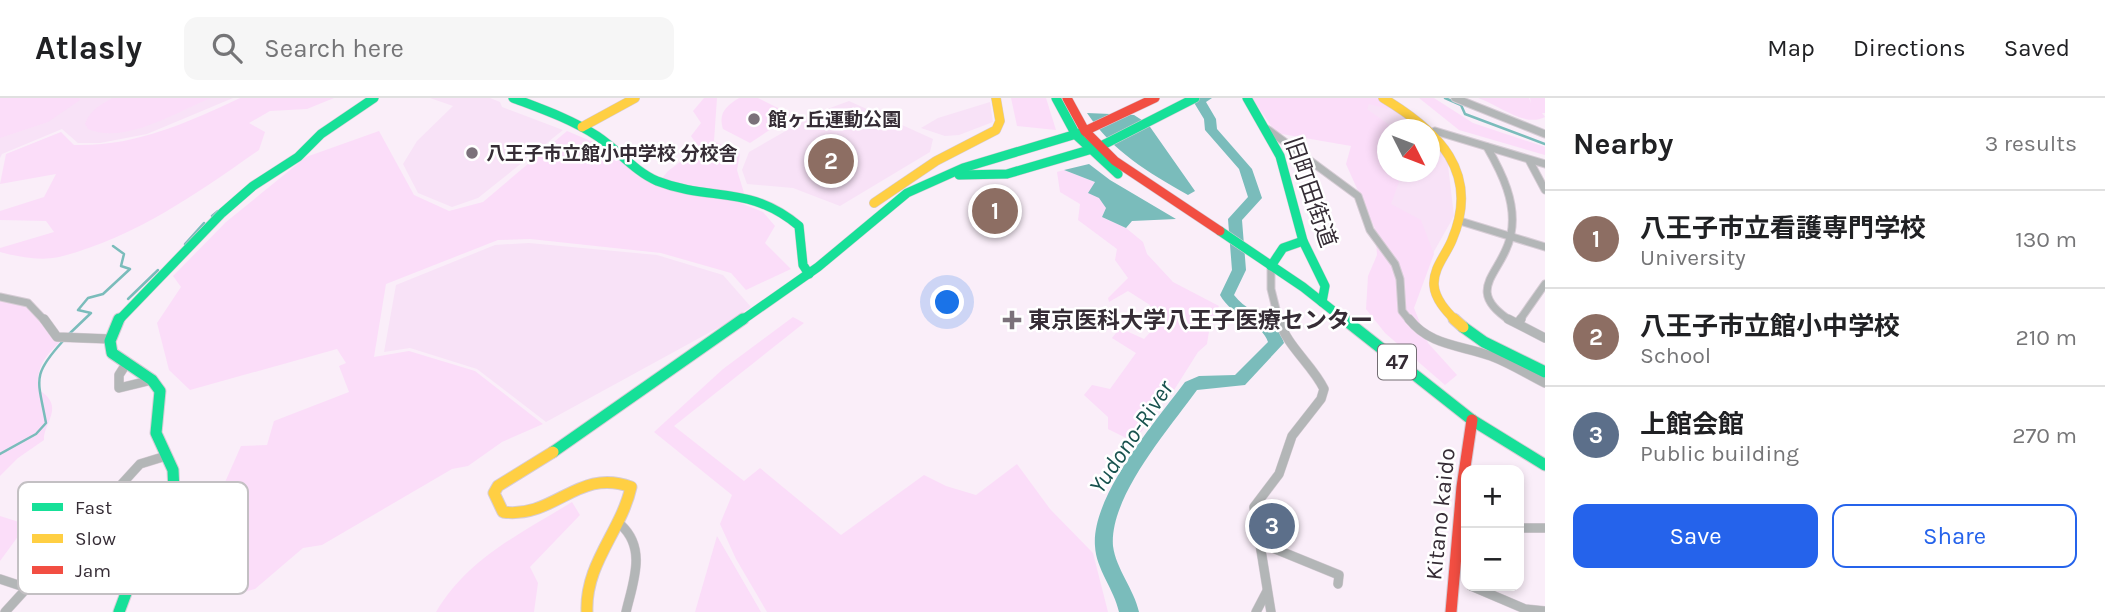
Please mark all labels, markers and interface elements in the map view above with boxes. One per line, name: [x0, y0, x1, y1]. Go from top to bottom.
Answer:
search box: [184, 17, 674, 80]
text: Atlasly: [35, 29, 142, 67]
icon: search: [208, 29, 246, 67]
text: Search here: [264, 33, 404, 64]
text: Map: [1767, 34, 1815, 62]
text: Directions: [1853, 34, 1966, 62]
text: Saved: [2004, 34, 2070, 62]
place label: 館ヶ丘運動公園: [768, 109, 901, 131]
marker: 館ヶ丘運動公園: [746, 111, 762, 127]
north arrow: [1377, 119, 1440, 182]
text: Nearby: [1573, 126, 1673, 162]
text: 3 results: [1985, 130, 2077, 157]
street label: 旧町田街道: [1279, 133, 1342, 251]
pin: 2: [808, 135, 854, 187]
place label: 八王子市立館小中学校 分校舎: [486, 143, 738, 165]
marker: 八王子市立館小中学校 分校舎: [464, 145, 480, 161]
pin: 1: [972, 185, 1018, 237]
text: 八王子市立看護専門学校: [1640, 213, 1926, 244]
text: 1: [1592, 226, 1600, 253]
text: 130 m: [2015, 226, 2077, 253]
text: University: [1640, 244, 1746, 271]
your location: [930, 285, 964, 319]
place label: 東京医科大学八王子医療センター: [1028, 307, 1373, 334]
marker: 東京医科大学八王子医療センター: [1002, 310, 1022, 330]
text: 八王子市立館小中学校: [1640, 311, 1900, 342]
text: 2: [1589, 324, 1603, 351]
text: 210 m: [2015, 324, 2077, 351]
text: School: [1640, 342, 1711, 369]
road number: 47: [1378, 344, 1416, 380]
water label: Yudono-River: [1083, 374, 1179, 499]
text: 上館会館: [1640, 409, 1744, 440]
text: 3: [1589, 422, 1603, 449]
text: 270 m: [2012, 422, 2077, 449]
text: Public building: [1640, 440, 1799, 467]
street label: Kitano kaido: [1420, 447, 1461, 581]
map controls: [1461, 465, 1524, 591]
button: +: [1461, 465, 1524, 528]
legend: [18, 482, 248, 594]
text: Fast: [75, 497, 112, 519]
pin: 3: [1249, 500, 1295, 552]
button: Save: [1573, 504, 1818, 568]
button: Share: [1832, 504, 2077, 568]
text: Slow: [75, 528, 116, 550]
button: −: [1461, 528, 1524, 591]
text: Jam: [75, 560, 111, 582]

